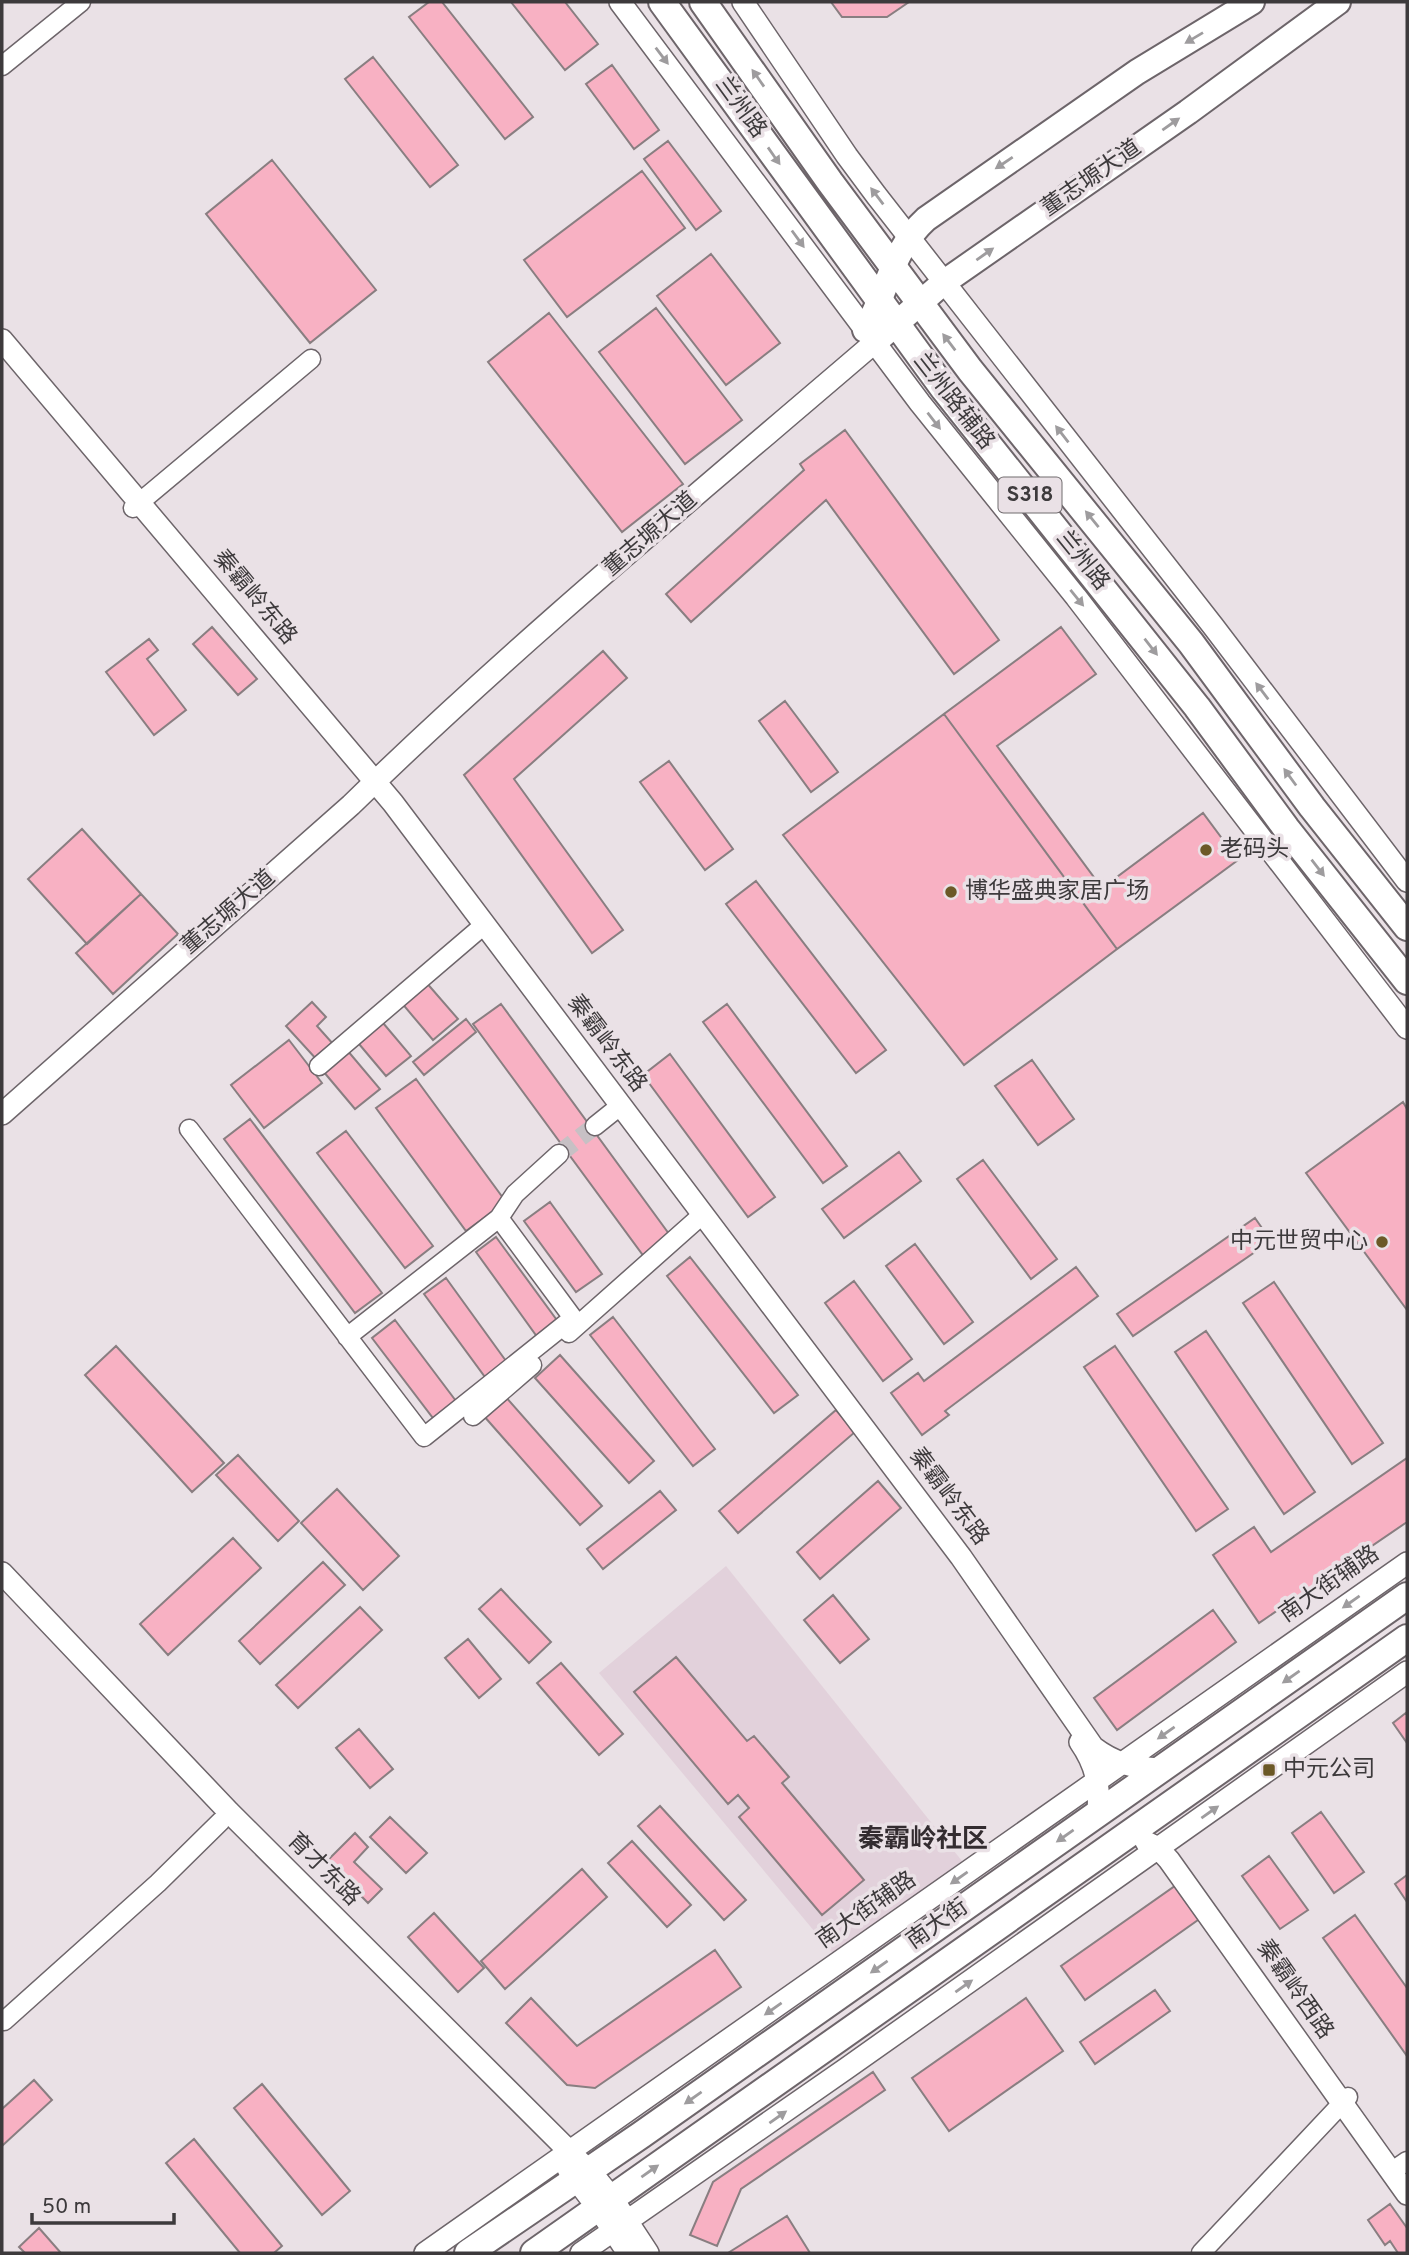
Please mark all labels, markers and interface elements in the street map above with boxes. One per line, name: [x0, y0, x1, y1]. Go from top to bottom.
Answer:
one-way arrow: [1184, 31, 1203, 44]
one-way arrow: [654, 47, 668, 65]
one-way arrow: [751, 69, 765, 87]
street label: 兰州路: [708, 72, 772, 144]
one-way arrow: [1162, 117, 1180, 131]
street label: 董志塬大道: [1037, 134, 1147, 224]
one-way arrow: [767, 147, 781, 165]
one-way arrow: [995, 156, 1013, 170]
one-way arrow: [870, 187, 884, 206]
one-way arrow: [790, 229, 805, 247]
one-way arrow: [976, 247, 994, 261]
one-way arrow: [942, 333, 956, 351]
street label: 兰州路辅路: [906, 348, 1000, 456]
one-way arrow: [926, 411, 941, 429]
one-way arrow: [1055, 425, 1070, 442]
road number: S318: [998, 477, 1062, 512]
street label: 董志塬大道: [598, 486, 704, 584]
one-way arrow: [1085, 510, 1100, 527]
street label: 兰州路: [1049, 525, 1115, 597]
street label: 秦霸岭东路: [206, 545, 302, 651]
one-way arrow: [1069, 588, 1084, 606]
one-way arrow: [1143, 638, 1158, 656]
one-way arrow: [1255, 682, 1269, 700]
one-way arrow: [1283, 768, 1297, 786]
place label: 老码头: [1220, 836, 1289, 865]
marker: 老码头: [1198, 842, 1214, 858]
one-way arrow: [1310, 859, 1324, 877]
street label: 董志塬大道: [176, 864, 282, 962]
place label: 博华盛典家居广场: [965, 878, 1149, 907]
marker: 博华盛典家居广场: [943, 884, 959, 900]
street label: 秦霸岭东路: [560, 989, 652, 1099]
place label: 中元世贸中心: [1230, 1228, 1368, 1257]
marker: 中元世贸中心: [1374, 1234, 1390, 1250]
street label: 秦霸岭东路: [902, 1442, 994, 1552]
street label: 南大街辅路: [1275, 1540, 1385, 1630]
one-way arrow: [1342, 1595, 1361, 1608]
one-way arrow: [1282, 1670, 1300, 1684]
one-way arrow: [1157, 1726, 1175, 1740]
place label: 中元公司: [1283, 1756, 1375, 1785]
marker: 中元公司: [1261, 1762, 1277, 1778]
one-way arrow: [1201, 1805, 1219, 1819]
district label: 秦霸岭社区: [858, 1824, 988, 1857]
street label: 育才东路: [280, 1827, 366, 1913]
one-way arrow: [1056, 1829, 1074, 1843]
street label: 南大街辅路: [812, 1866, 922, 1956]
one-way arrow: [950, 1871, 968, 1885]
street label: 南大街: [901, 1893, 975, 1957]
street label: 秦霸岭西路: [1249, 1935, 1339, 2045]
one-way arrow: [870, 1960, 888, 1974]
one-way arrow: [955, 1979, 973, 1993]
one-way arrow: [764, 2002, 782, 2016]
one-way arrow: [684, 2091, 702, 2105]
one-way arrow: [769, 2110, 787, 2124]
one-way arrow: [641, 2164, 659, 2178]
scale bar: [32, 2182, 173, 2226]
text: 50 m: [42, 2194, 91, 2221]

